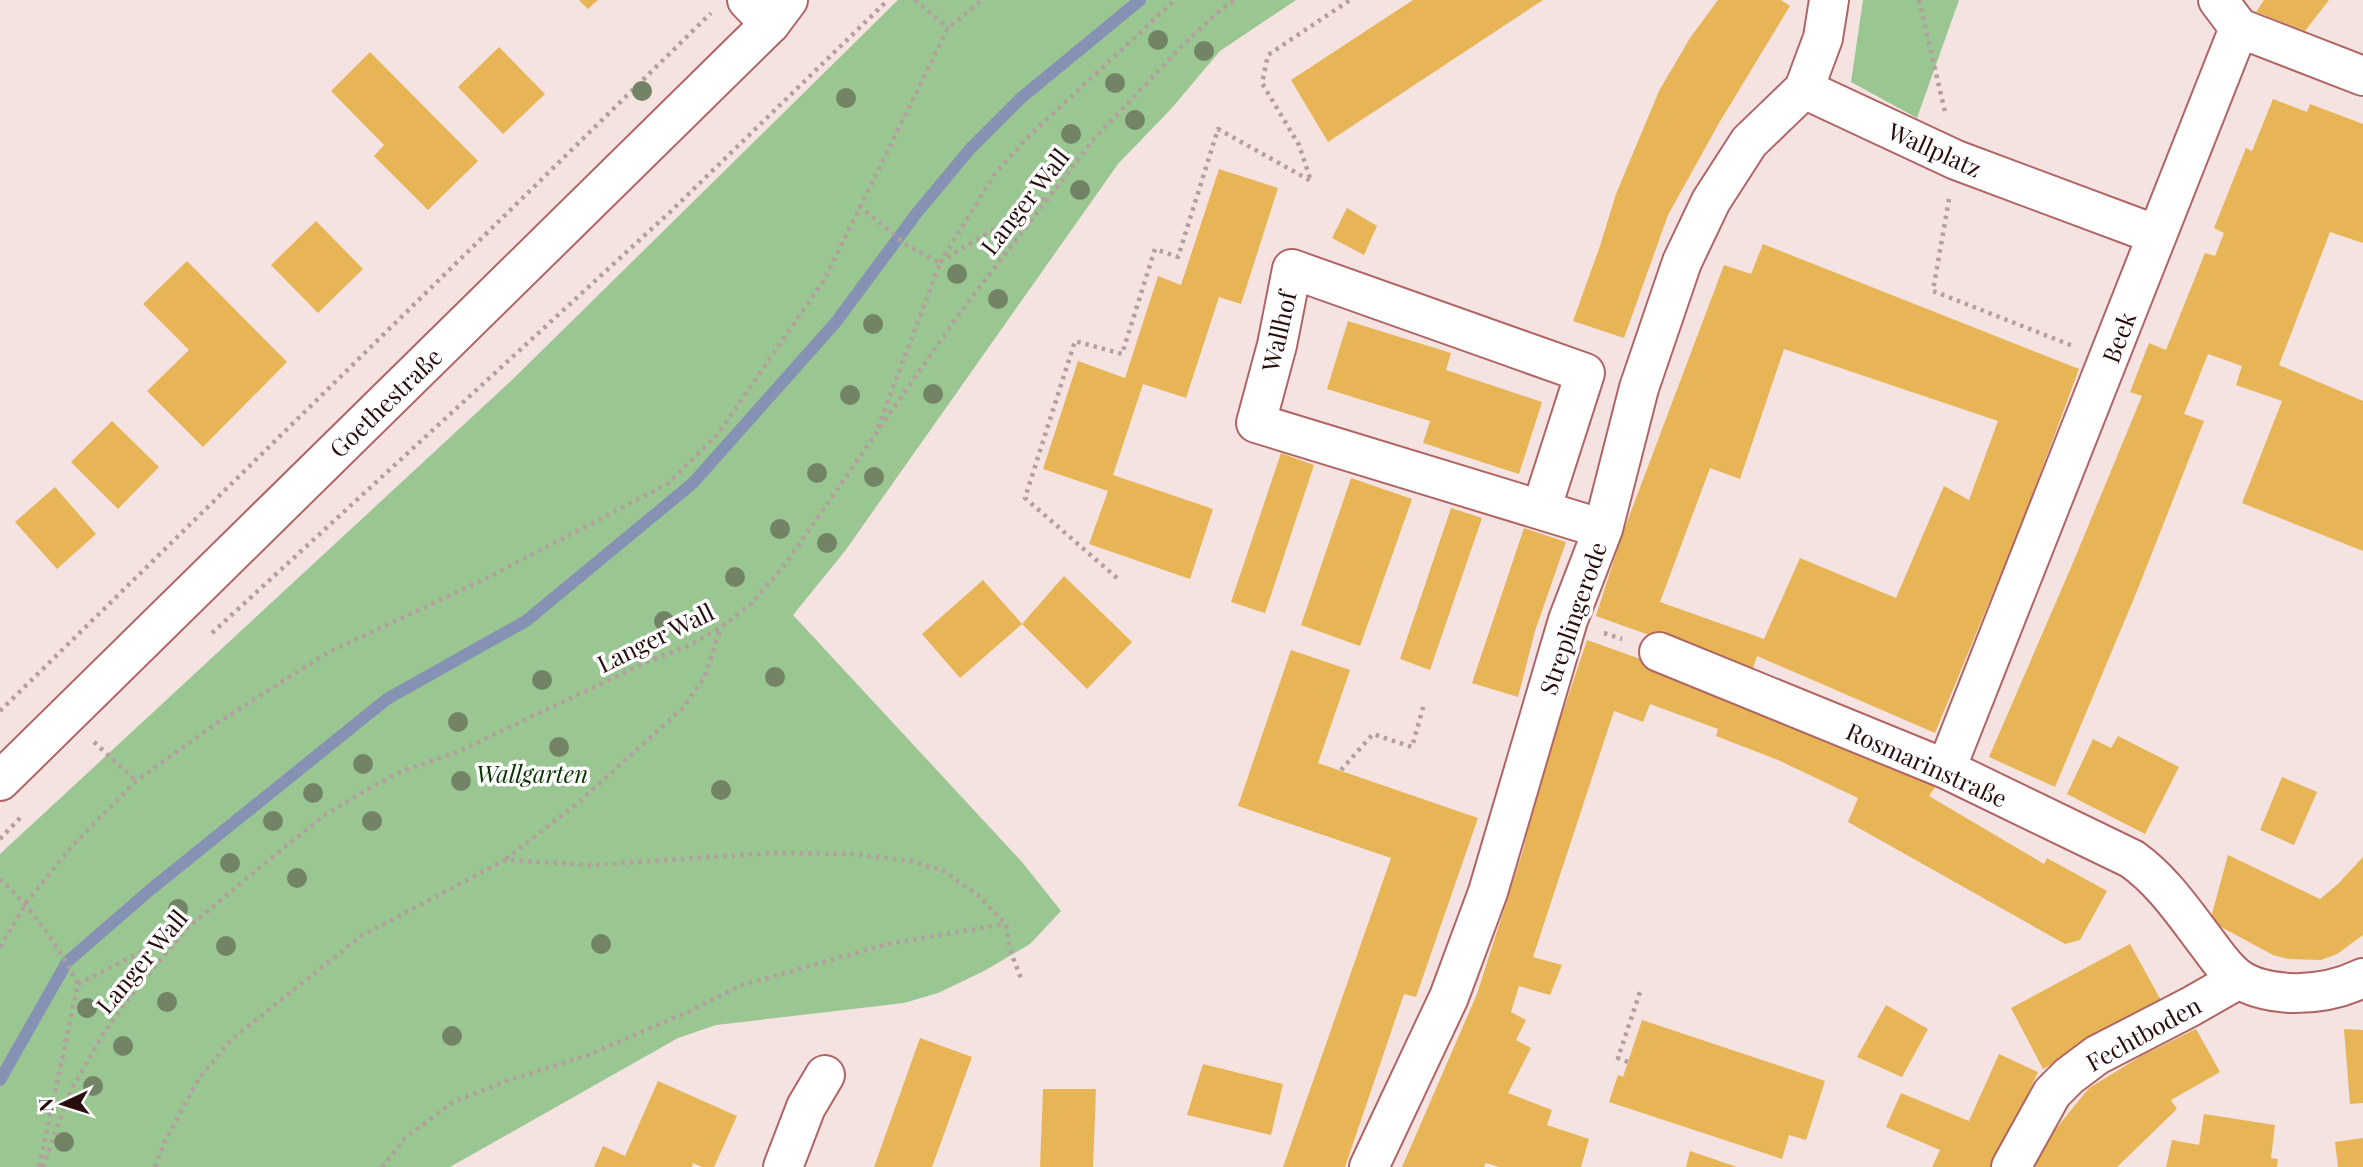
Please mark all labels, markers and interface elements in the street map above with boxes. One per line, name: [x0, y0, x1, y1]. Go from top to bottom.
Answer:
street label: Wallplatz: [1882, 114, 1987, 184]
street label: Langer Wall: [973, 141, 1076, 261]
street label: Wallhof: [1253, 286, 1303, 375]
street label: Beek: [2094, 306, 2143, 367]
street label: Goethestraße: [322, 340, 448, 464]
street label: Streplingerode: [1531, 537, 1613, 699]
street label: Langer Wall: [591, 595, 719, 679]
street label: Rosmarinstraße: [1842, 714, 2012, 814]
park label: Wallgarten: [476, 757, 588, 789]
street label: Langer Wall: [88, 902, 194, 1020]
street label: Fechtboden: [2080, 988, 2206, 1078]
north arrow: [28, 1069, 98, 1139]
text: N: [32, 1097, 58, 1113]

